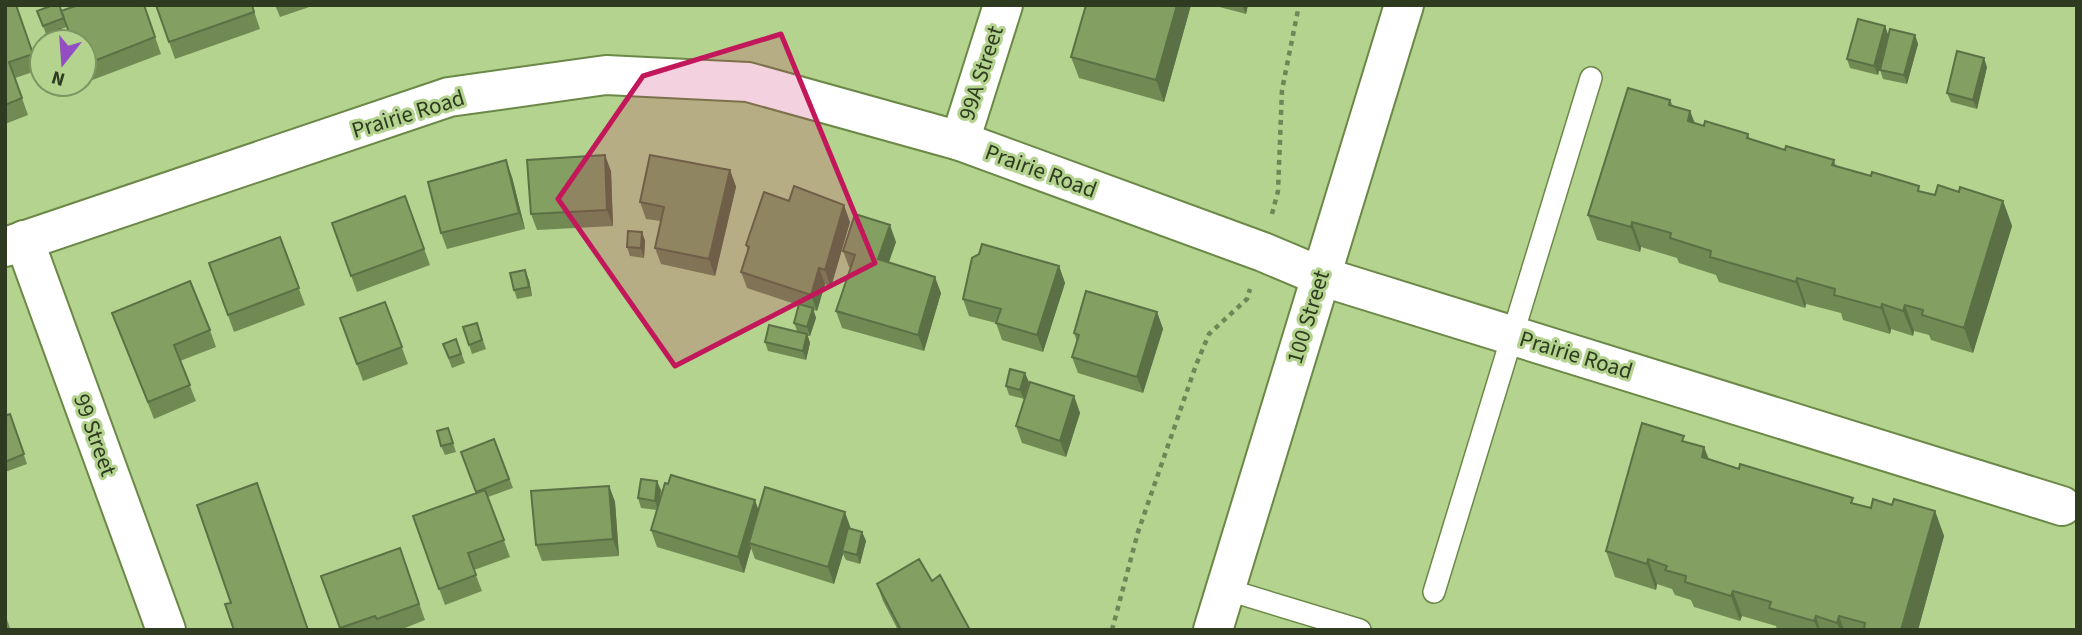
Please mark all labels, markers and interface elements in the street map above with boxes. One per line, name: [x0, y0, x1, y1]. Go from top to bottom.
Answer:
street label: 99A Street: [950, 21, 1012, 124]
north arrow: [28, 28, 98, 98]
text: N: [48, 63, 68, 93]
street label: Prairie Road: [347, 81, 469, 147]
street label: Prairie Road: [981, 136, 1101, 206]
street label: 100 Street: [1278, 266, 1338, 368]
street label: Prairie Road: [1515, 322, 1637, 388]
street label: 99 Street: [65, 389, 125, 481]

